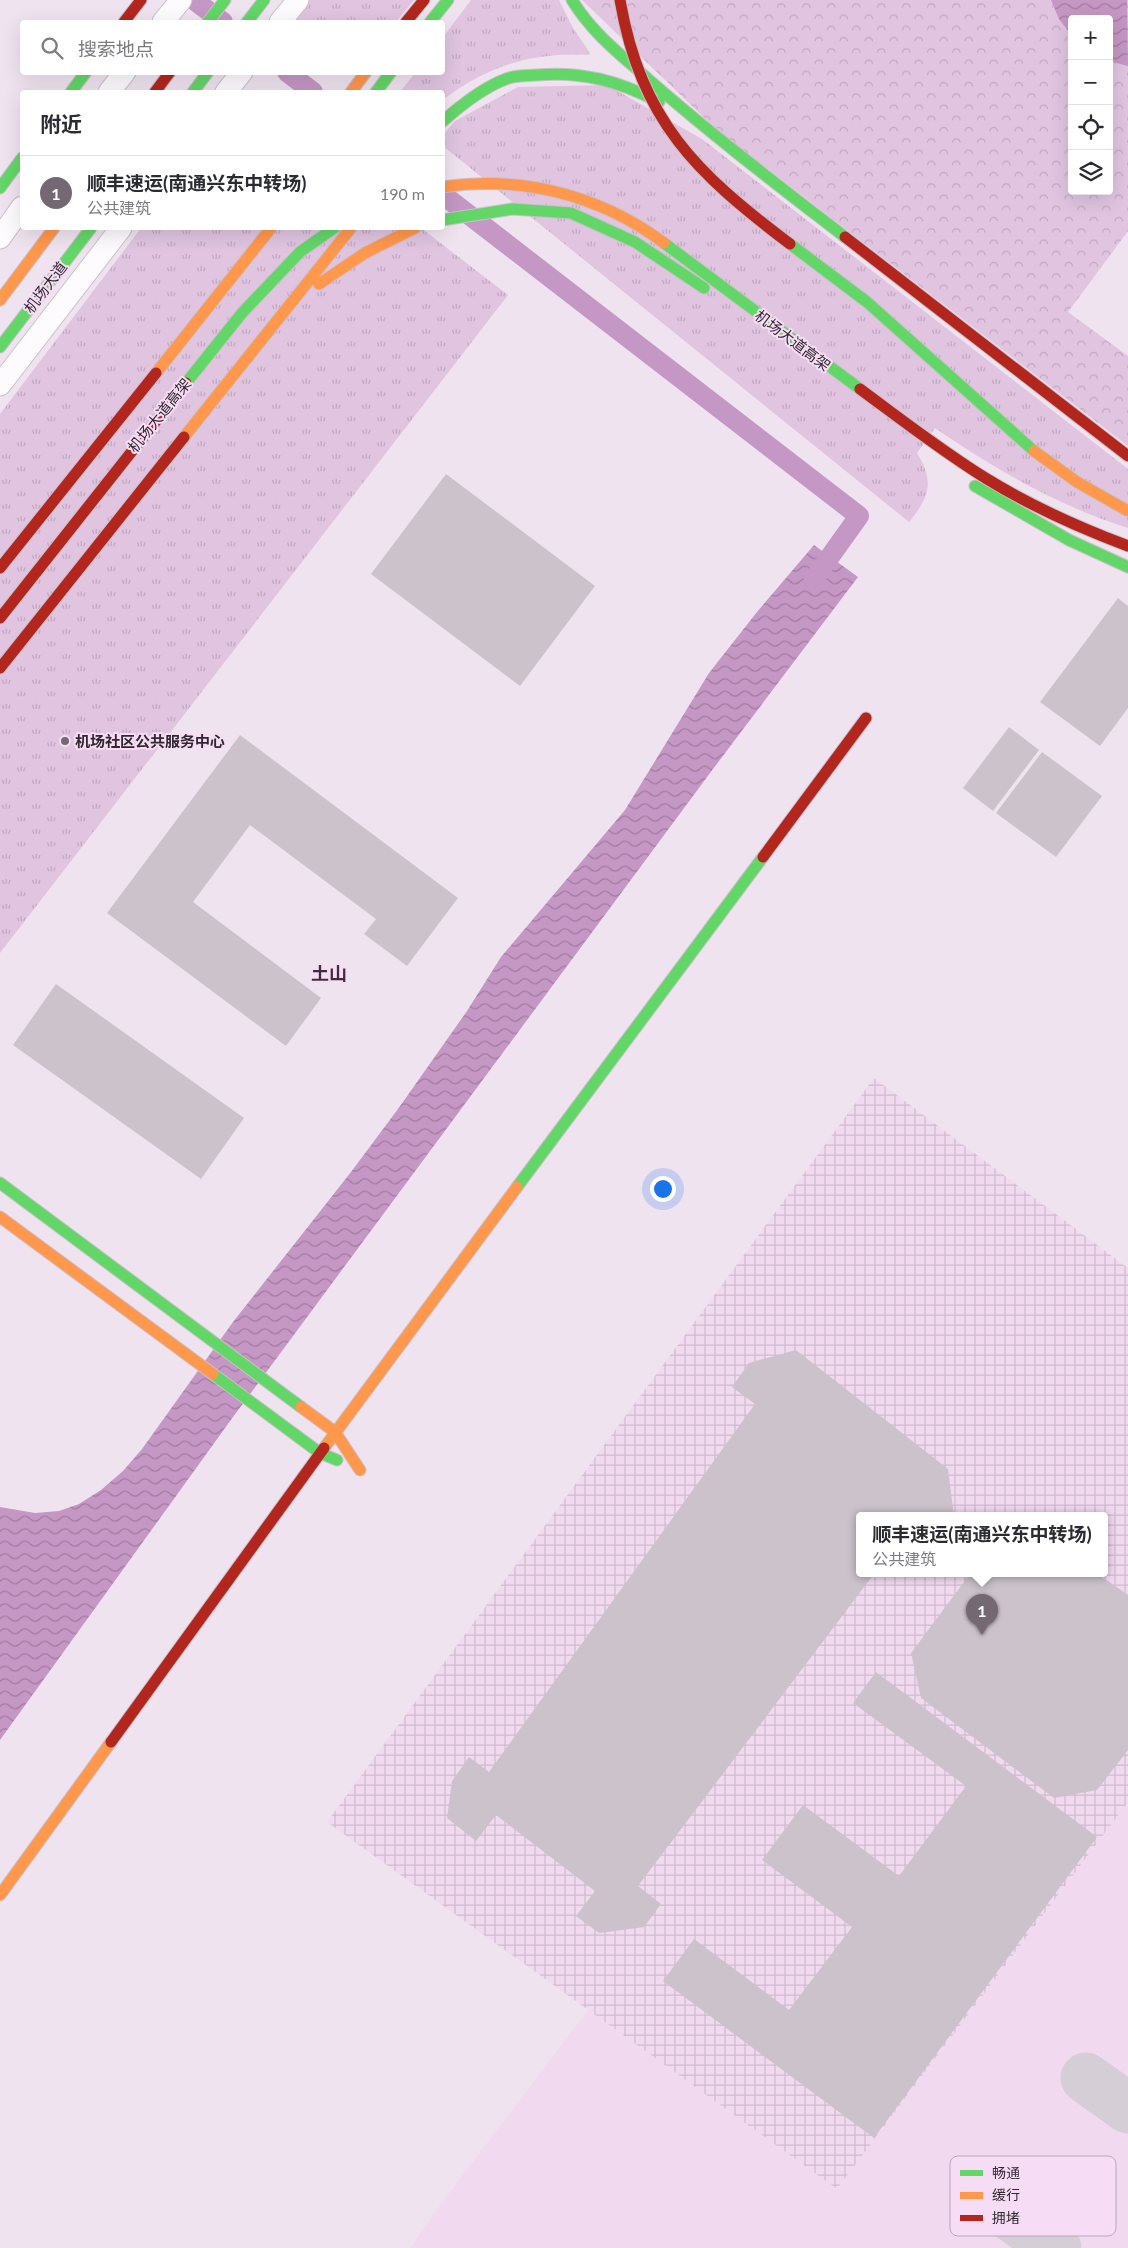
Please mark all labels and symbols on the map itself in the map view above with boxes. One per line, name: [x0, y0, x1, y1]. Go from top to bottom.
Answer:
street label: 机场大道: [20, 258, 70, 316]
street label: 机场大道高架: [752, 306, 834, 374]
street label: 机场大道高架: [124, 374, 194, 456]
place label: 机场社区公共服务中心: [75, 732, 225, 750]
marker: 机场社区公共服务中心: [59, 735, 71, 747]
district label: 土山: [311, 962, 347, 984]
your location: [650, 1176, 676, 1202]
pin: 1: [966, 1594, 998, 1635]
legend: [950, 2156, 1116, 2236]
text: 畅通: [992, 2164, 1020, 2181]
text: 缓行: [992, 2186, 1020, 2203]
text: 拥堵: [992, 2209, 1020, 2226]

